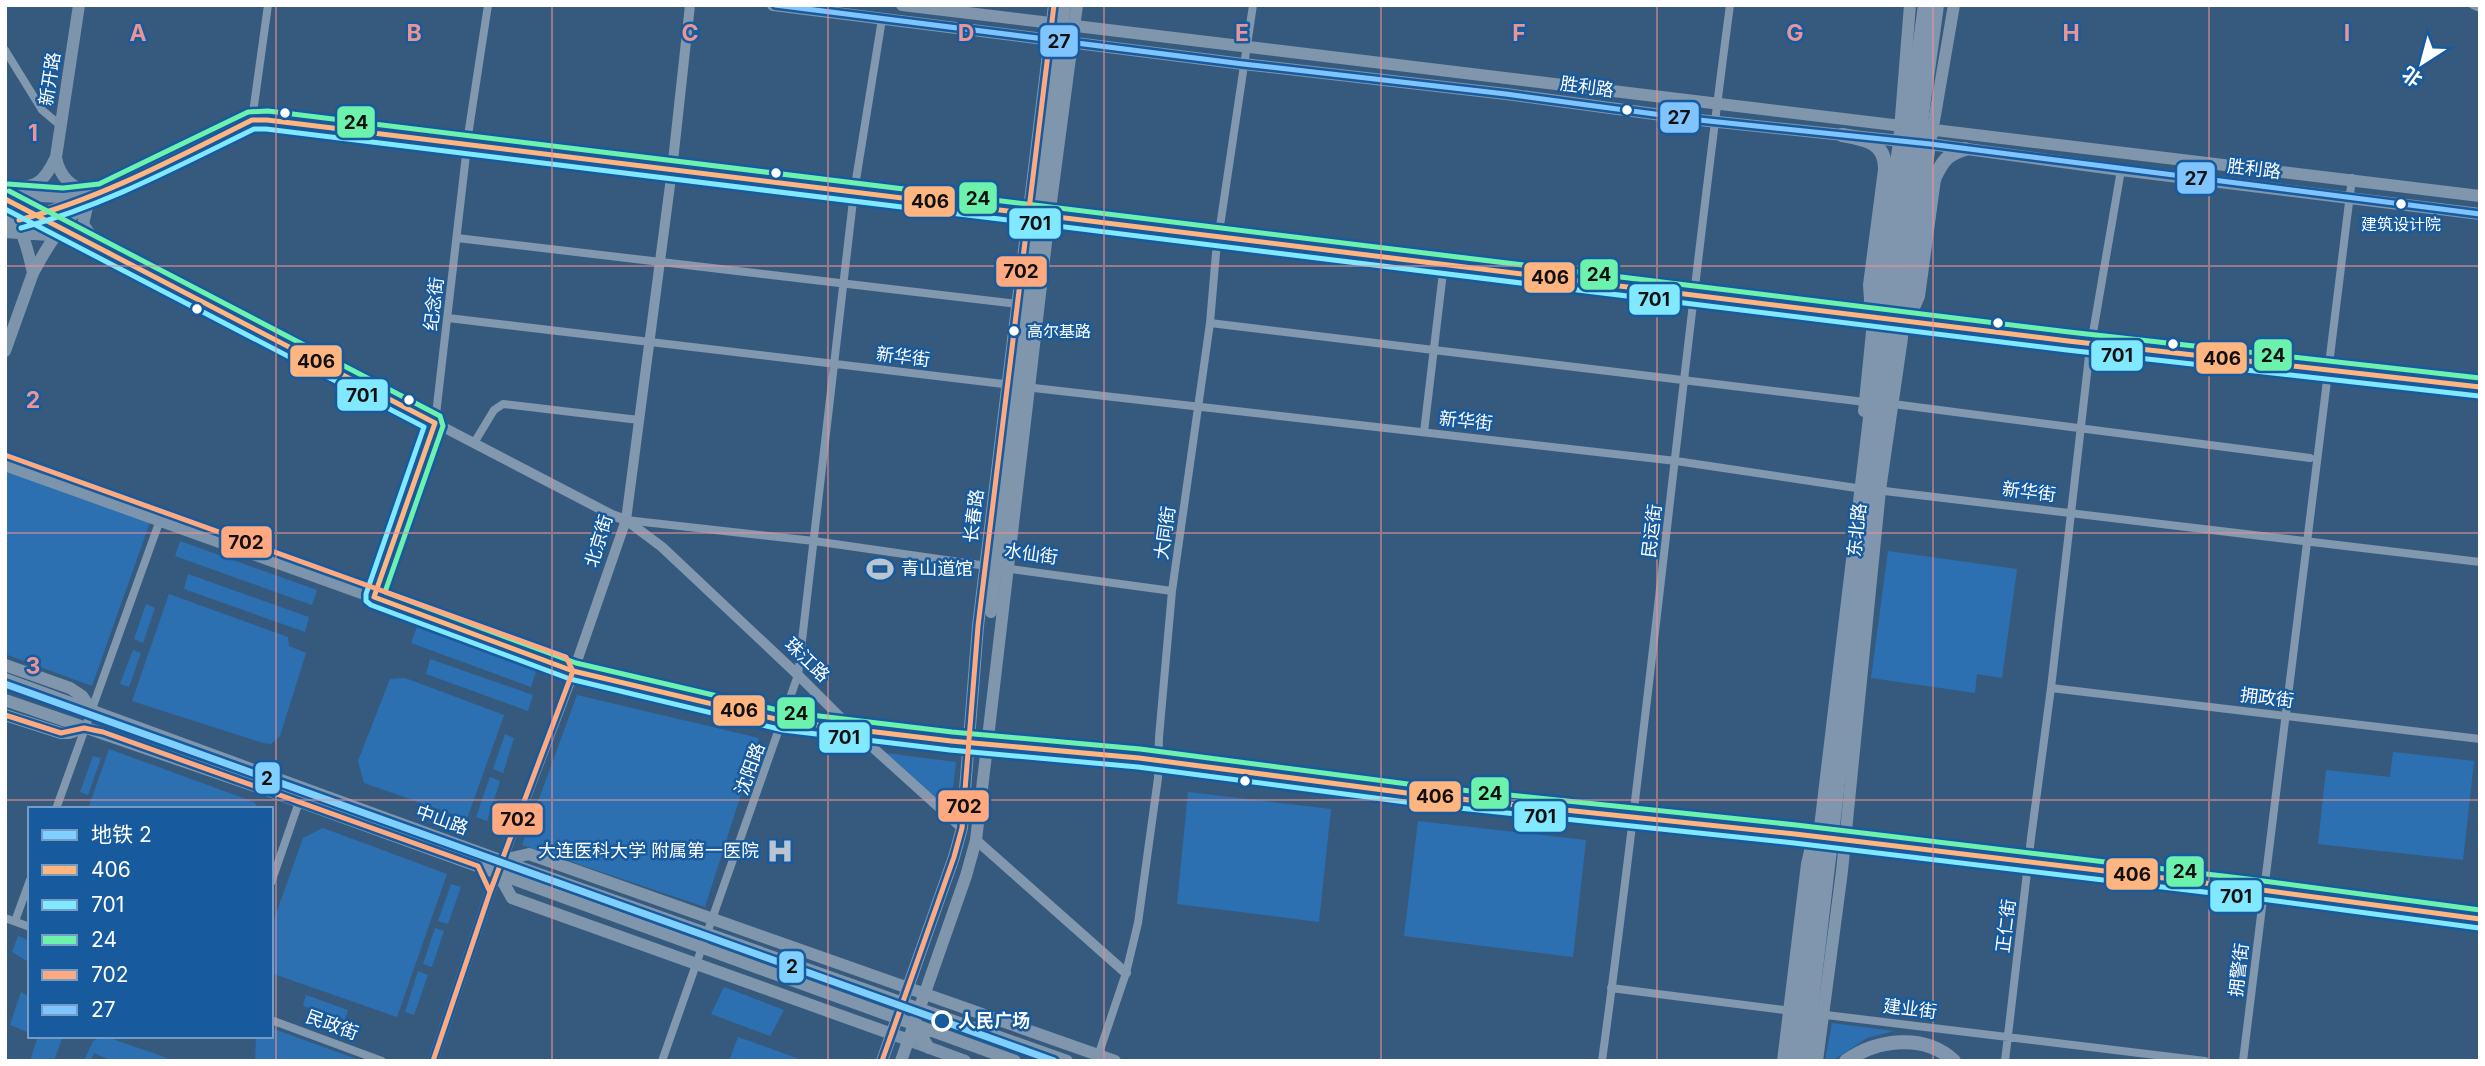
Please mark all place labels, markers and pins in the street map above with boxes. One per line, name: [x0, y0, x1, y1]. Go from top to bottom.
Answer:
unlabelled marker: [1620, 103, 1634, 117]
unlabelled marker: [278, 106, 292, 120]
unlabelled marker: [769, 166, 783, 180]
marker: 建筑设计院: [2394, 197, 2408, 211]
place label: 建筑设计院: [2361, 214, 2441, 234]
unlabelled marker: [190, 302, 204, 316]
unlabelled marker: [1991, 316, 2005, 330]
place label: 高尔基路: [1027, 321, 1091, 341]
marker: 高尔基路: [1007, 324, 1021, 338]
unlabelled marker: [2166, 337, 2180, 351]
unlabelled marker: [402, 393, 416, 407]
sports icon: 青山道馆: [865, 554, 895, 584]
place label: 青山道馆: [901, 558, 973, 579]
unlabelled marker: [1238, 774, 1252, 788]
hospital icon: 大连医科大学 附属第一医院: [765, 836, 795, 866]
place label: 大连医科大学 附属第一医院: [538, 840, 759, 861]
place label: 人民广场: [958, 1010, 1030, 1031]
marker: 人民广场: [932, 1011, 952, 1031]

